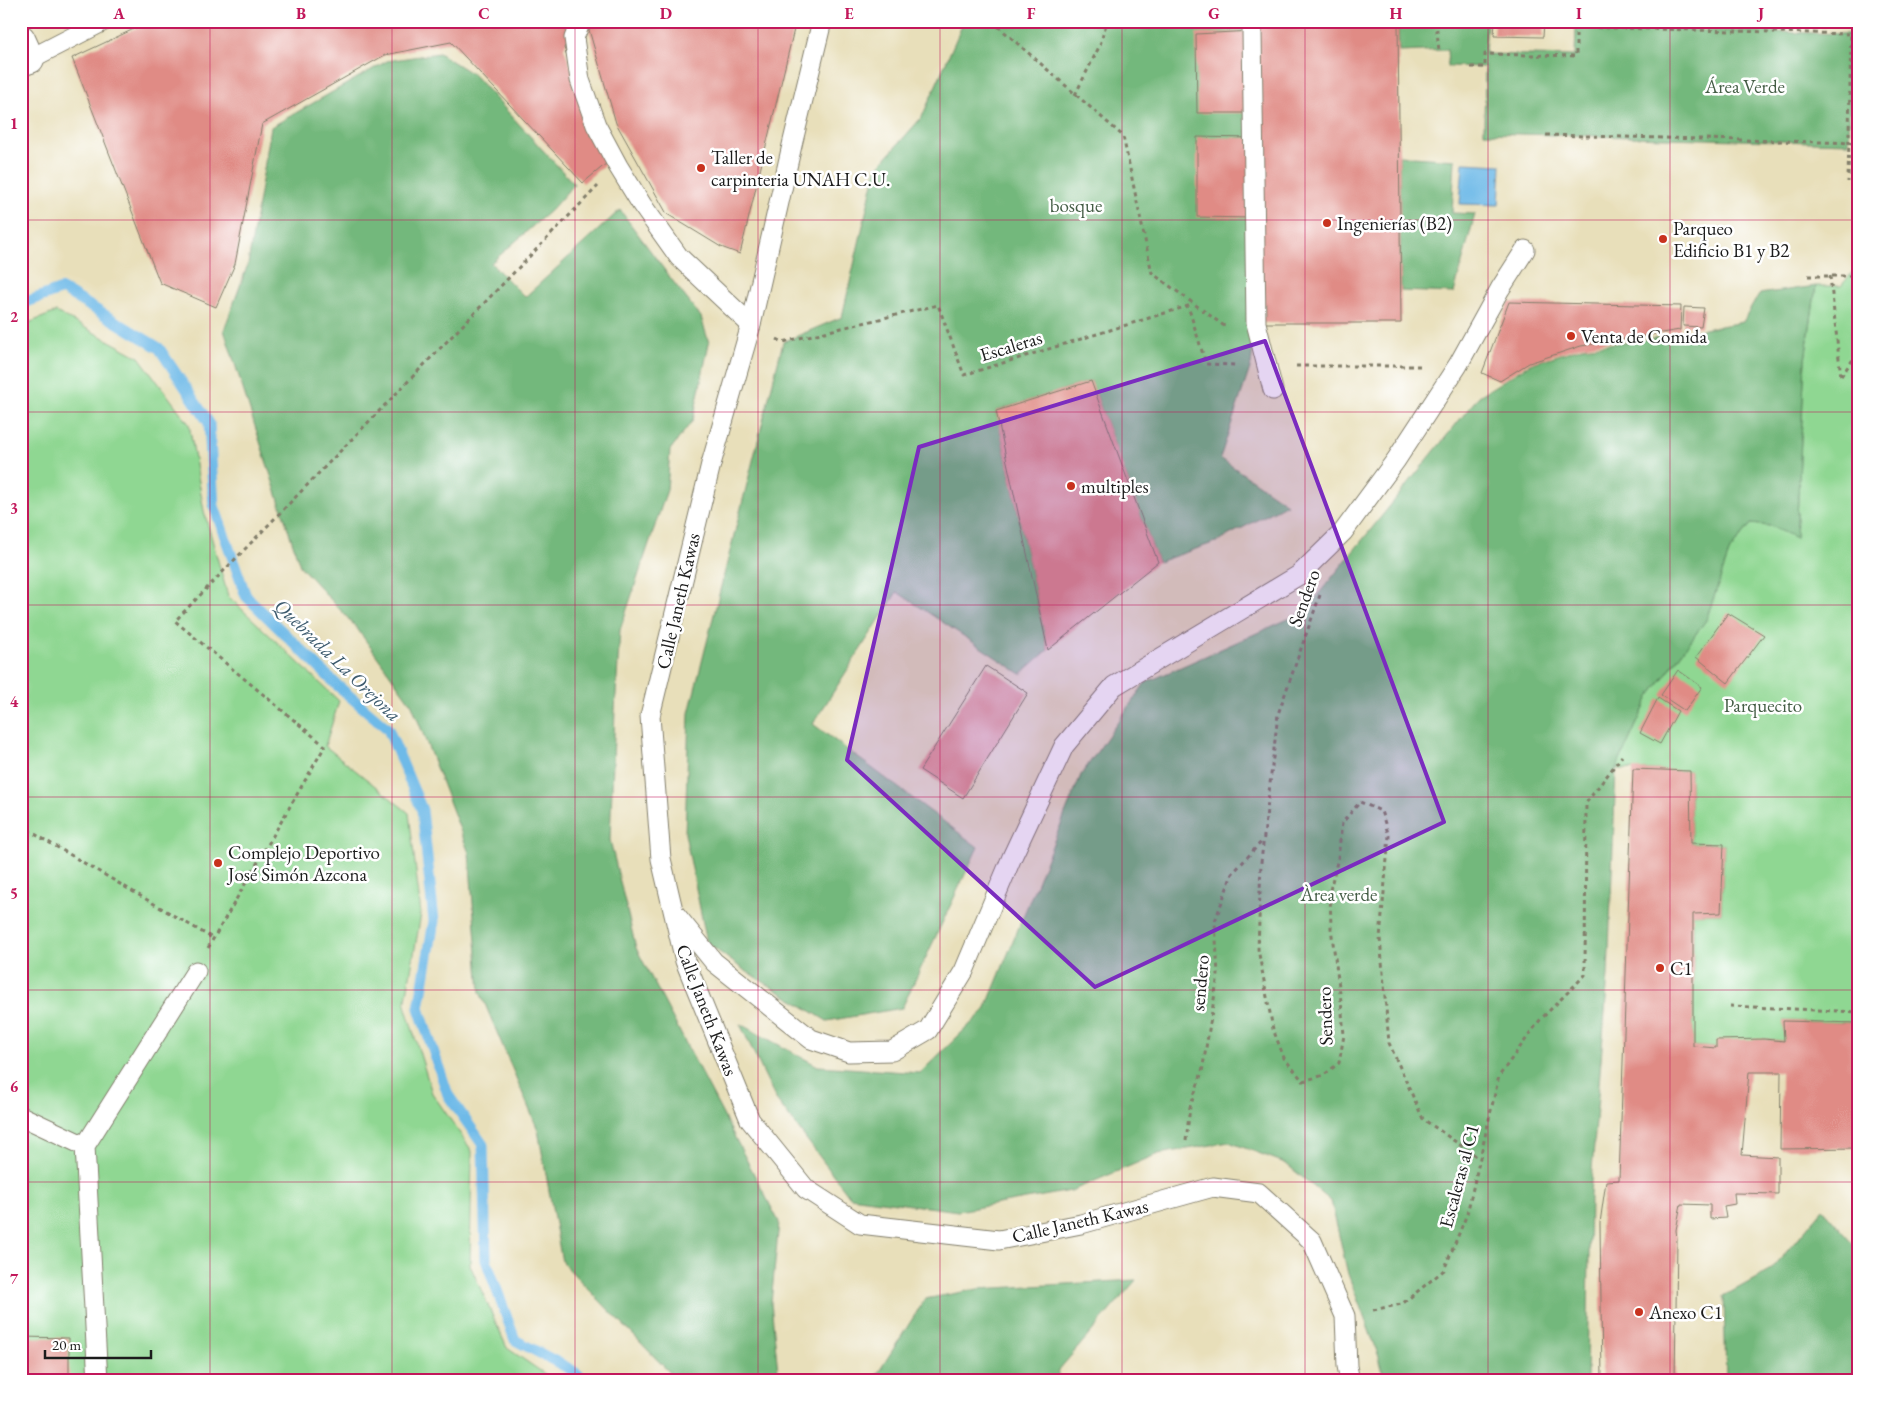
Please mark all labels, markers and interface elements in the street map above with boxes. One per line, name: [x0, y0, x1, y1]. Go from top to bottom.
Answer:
text: A: [112, 3, 125, 24]
text: B: [296, 3, 306, 24]
text: C: [478, 3, 490, 24]
text: D: [660, 3, 672, 24]
text: E: [844, 3, 854, 24]
text: F: [1027, 3, 1036, 24]
text: G: [1208, 3, 1220, 24]
text: H: [1390, 3, 1403, 24]
text: I: [1576, 3, 1582, 24]
text: J: [1756, 3, 1764, 24]
park label: Área Verde: [1704, 74, 1785, 99]
text: 1: [10, 113, 18, 134]
place label: Taller de carpinteria UNAH C.U.: [711, 145, 890, 192]
marker: Taller de carpinteria UNAH C.U.: [695, 162, 707, 174]
park label: bosque: [1050, 193, 1102, 218]
place label: Ingenierías (B2): [1337, 211, 1452, 236]
place label: Parqueo Edificio B1 y B2: [1673, 216, 1789, 263]
marker: Ingenierías (B2): [1321, 217, 1333, 229]
marker: Parqueo Edificio B1 y B2: [1657, 233, 1669, 245]
text: 2: [10, 306, 19, 327]
place label: Venta de Comida: [1581, 324, 1707, 349]
street label: Escaleras: [977, 325, 1045, 367]
marker: Venta de Comida: [1565, 330, 1577, 342]
place label: multiples: [1081, 474, 1149, 499]
marker: multiples: [1065, 480, 1077, 492]
text: 3: [10, 498, 18, 519]
street label: Calle Janeth Kawas: [650, 530, 706, 672]
street label: Sendero: [1282, 566, 1326, 630]
water label: Quebrada La Orejona: [269, 593, 407, 727]
text: 4: [10, 691, 19, 712]
park label: Parquecito: [1724, 693, 1802, 718]
place label: Complejo Deportivo José Simón Azcona: [226, 840, 380, 887]
marker: Complejo Deportivo José Simón Azcona: [212, 857, 224, 869]
park label: Àrea verde: [1300, 882, 1377, 907]
text: 5: [10, 883, 18, 904]
street label: Calle Janeth Kawas: [670, 941, 744, 1079]
street label: sendero: [1185, 954, 1215, 1012]
place label: C1: [1670, 956, 1693, 981]
marker: C1: [1654, 962, 1666, 974]
street label: Sendero: [1311, 986, 1339, 1046]
text: 6: [10, 1076, 19, 1097]
street label: Escaleras al C1: [1433, 1121, 1485, 1231]
street label: Calle Janeth Kawas: [1009, 1193, 1151, 1249]
text: 7: [10, 1268, 19, 1289]
place label: Anexo C1: [1648, 1300, 1723, 1325]
marker: Anexo C1: [1633, 1306, 1645, 1318]
scale bar: [45, 1327, 151, 1359]
text: 20 m: [52, 1335, 81, 1354]

